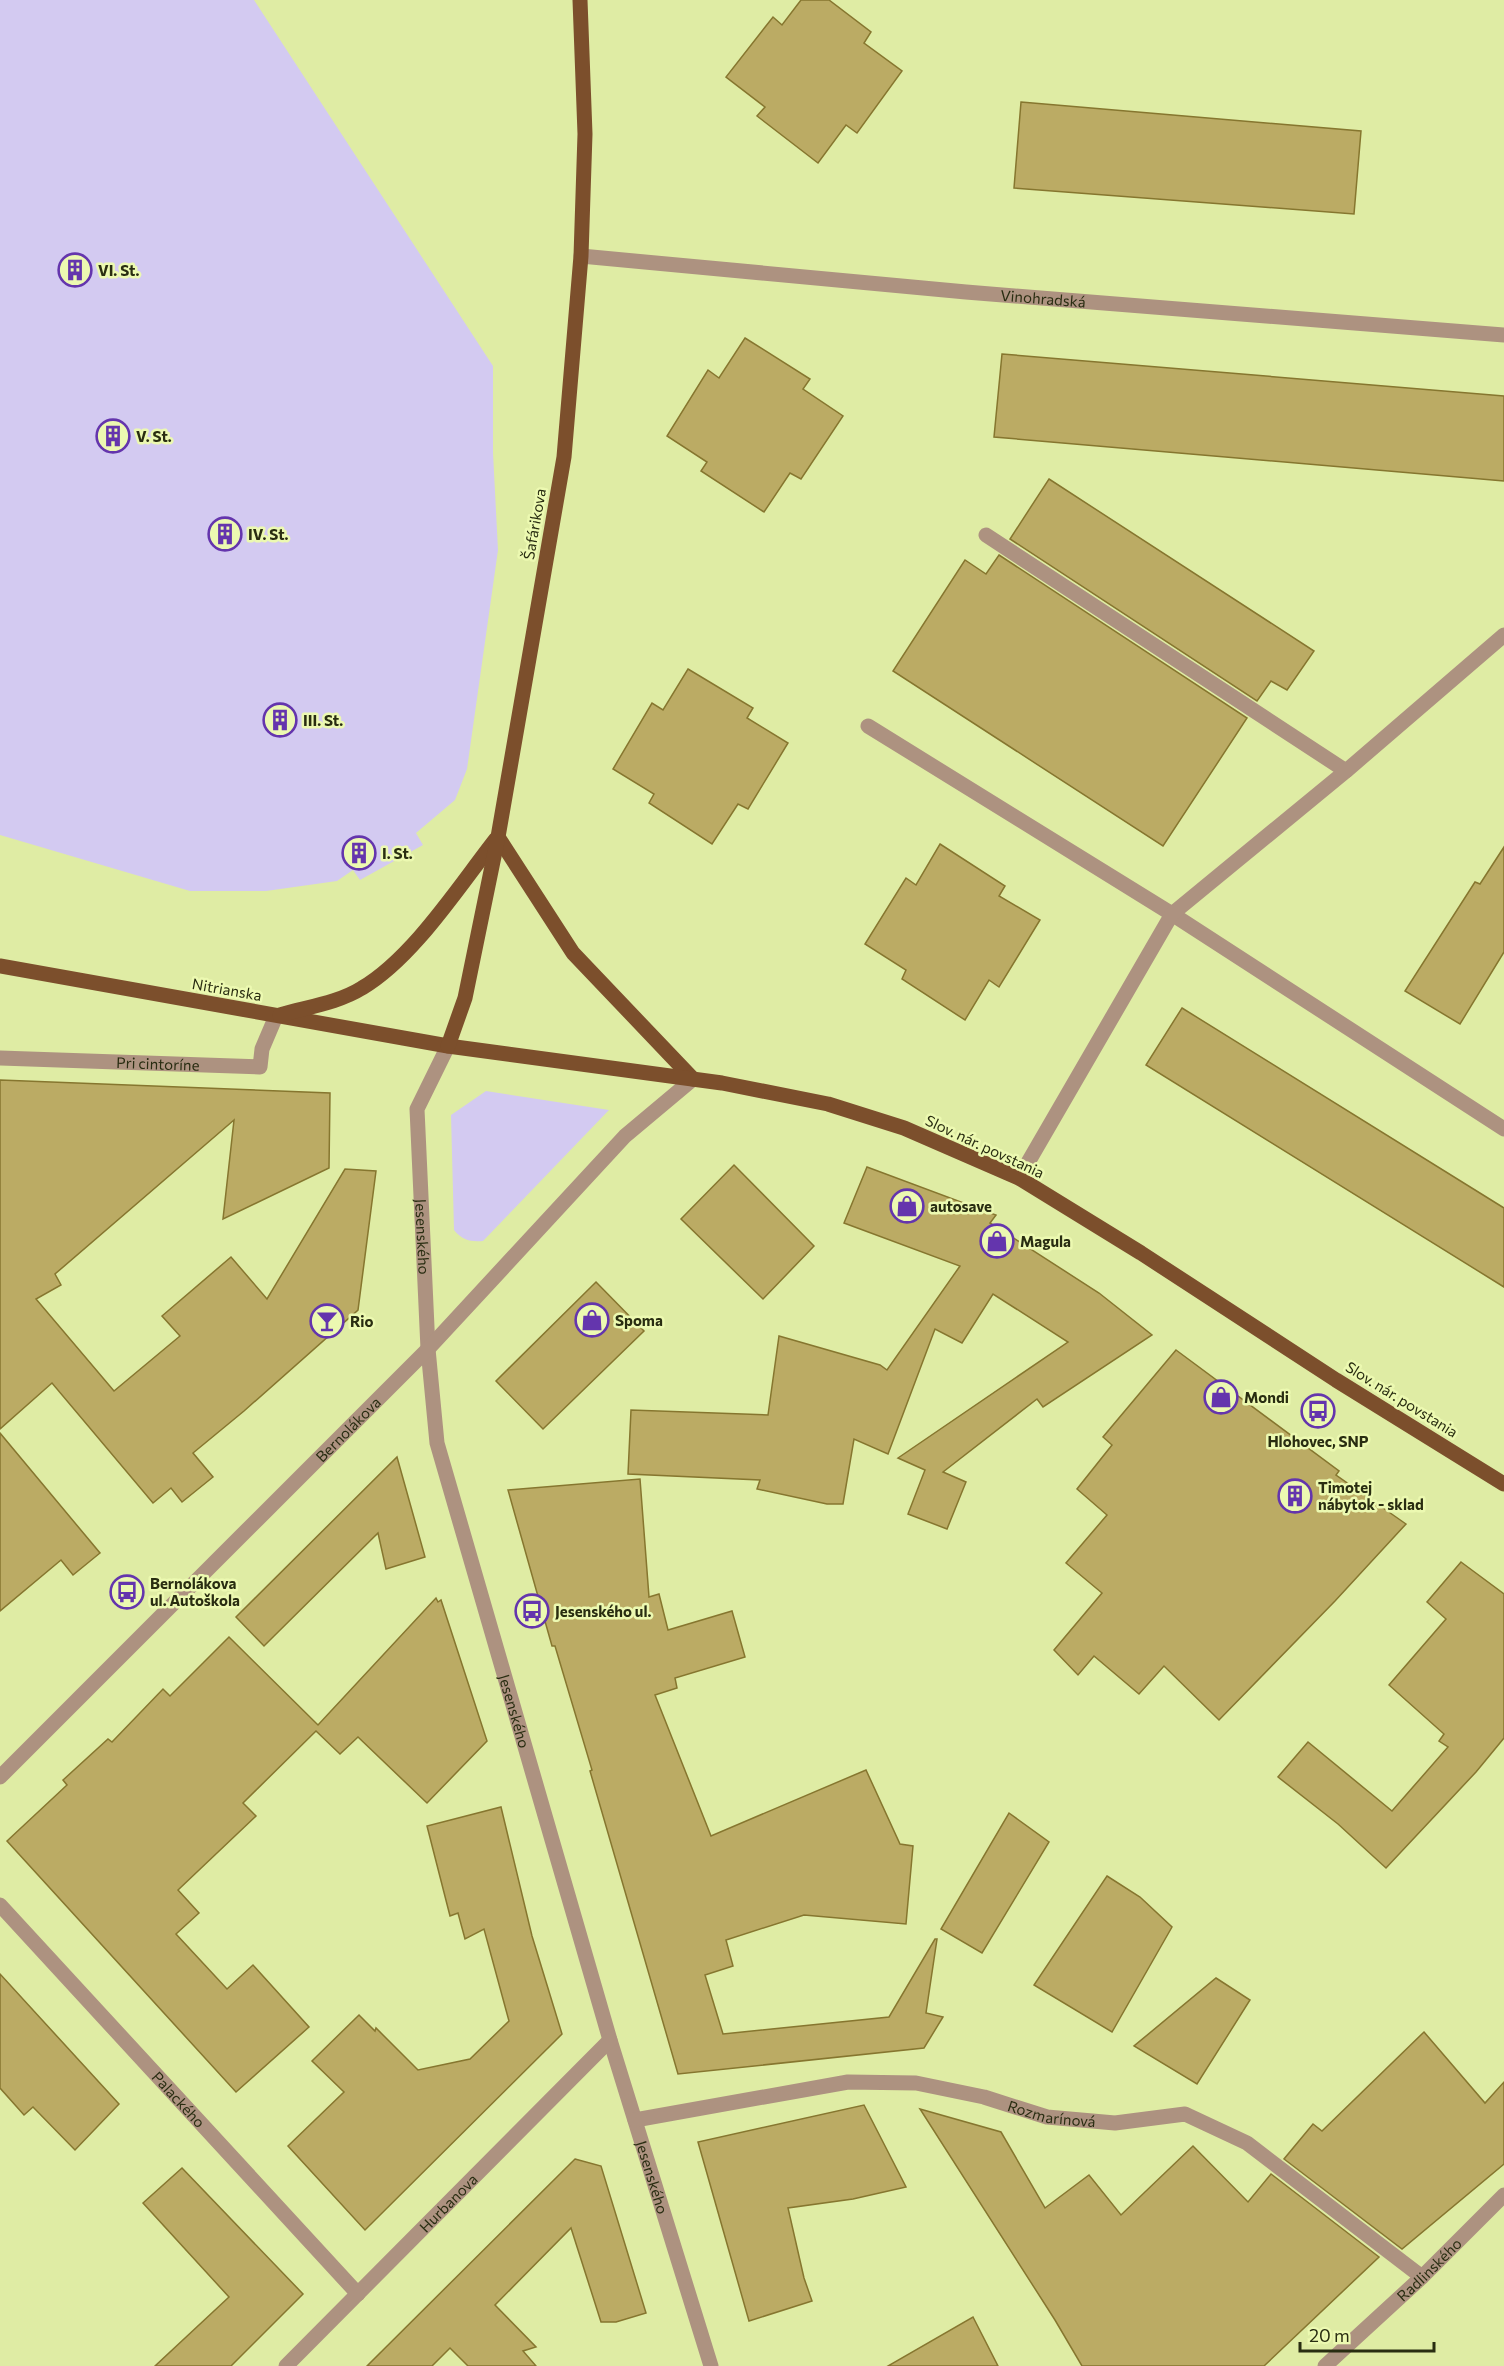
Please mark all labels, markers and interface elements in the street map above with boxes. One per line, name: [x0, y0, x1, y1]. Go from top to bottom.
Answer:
building icon: VI. St.: [57, 252, 93, 288]
place label: VI. St.: [98, 261, 139, 279]
street label: Vinohradská: [1000, 286, 1086, 311]
building icon: V. St.: [95, 418, 131, 454]
place label: V. St.: [136, 427, 172, 445]
street label: Šafárikova: [518, 487, 549, 561]
building icon: IV. St.: [207, 516, 243, 552]
place label: IV. St.: [248, 525, 288, 543]
building icon: III. St.: [262, 702, 298, 738]
place label: III. St.: [303, 711, 343, 729]
building icon: I. St.: [341, 835, 377, 871]
place label: I. St.: [382, 844, 413, 862]
street label: Nitrianska: [191, 974, 263, 1004]
street label: Pri cintoríne: [116, 1053, 200, 1074]
street label: Slov. nár. povstania: [923, 1111, 1047, 1181]
shop icon: autosave: [889, 1188, 925, 1224]
place label: autosave: [930, 1197, 992, 1215]
street label: Jesenského: [412, 1198, 434, 1275]
shop icon: Magula: [979, 1223, 1015, 1259]
place label: Magula: [1020, 1232, 1071, 1250]
shop icon: Spoma: [574, 1302, 610, 1338]
bar icon: Rio: [309, 1303, 345, 1339]
place label: Spoma: [615, 1311, 663, 1329]
place label: Rio: [350, 1312, 374, 1330]
street label: Slov. nár. povstania: [1343, 1357, 1461, 1441]
shop icon: Mondi: [1203, 1379, 1239, 1415]
place label: Mondi: [1244, 1388, 1289, 1406]
street label: Bernolákova: [312, 1393, 384, 1465]
bus stop icon: Hlohovec, SNP: [1300, 1393, 1336, 1429]
place label: Hlohovec, SNP: [1267, 1432, 1369, 1450]
building icon: Timotej nábytok - sklad: [1277, 1478, 1313, 1514]
place label: Timotej nábytok - sklad: [1318, 1478, 1424, 1513]
bus stop icon: Bernolákova ul. Autoškola: [109, 1574, 145, 1610]
place label: Bernolákova ul. Autoškola: [150, 1574, 240, 1609]
bus stop icon: Jesenského ul.: [514, 1593, 550, 1629]
place label: Jesenského ul.: [555, 1602, 652, 1620]
street label: Jesenského: [495, 1672, 534, 1750]
street label: Palackého: [149, 2068, 209, 2131]
street label: Rozmarínová: [1006, 2096, 1096, 2130]
street label: Jesenského: [633, 2138, 672, 2216]
street label: Hurbanova: [415, 2170, 481, 2236]
street label: Radlinského: [1393, 2234, 1465, 2305]
scale bar: [1300, 2315, 1434, 2353]
text: 20 m: [1309, 2324, 1350, 2346]

